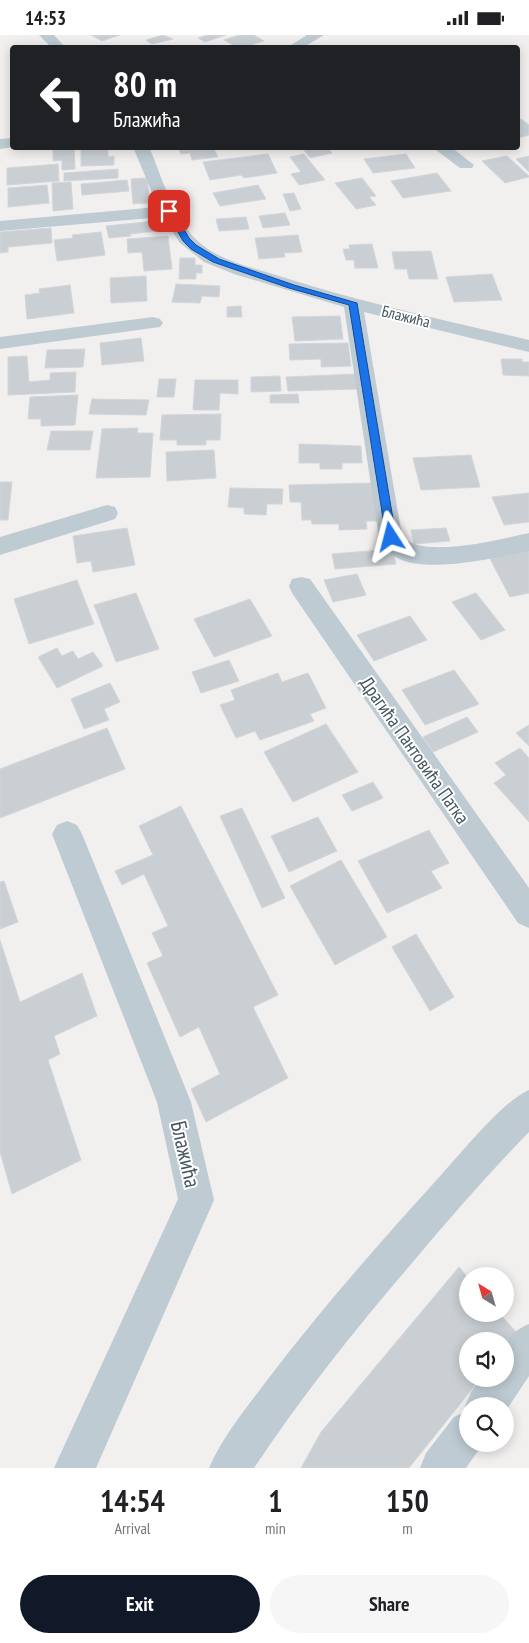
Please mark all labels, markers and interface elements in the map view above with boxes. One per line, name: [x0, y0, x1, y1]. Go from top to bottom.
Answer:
text: 14:53: [25, 6, 66, 30]
text: 80 m: [113, 61, 177, 107]
icon: left: [30, 65, 95, 130]
text: Блажића: [113, 105, 181, 133]
pin: [148, 190, 190, 232]
icon: arrive: [155, 197, 183, 225]
street label: Блажића: [380, 300, 432, 332]
position arrow: [364, 510, 416, 562]
street label: Драгића Пантовића Патка: [355, 672, 475, 828]
street label: Блажића: [165, 1118, 207, 1190]
north arrow: [459, 1267, 514, 1323]
map controls: [459, 1267, 514, 1452]
button: sound: [459, 1332, 514, 1387]
button: search: [459, 1397, 514, 1452]
text: 14:54: [100, 1481, 165, 1520]
text: 1: [268, 1481, 283, 1520]
text: 150: [386, 1481, 429, 1520]
text: Arrival: [114, 1518, 151, 1538]
text: min: [265, 1518, 286, 1538]
text: m: [402, 1518, 413, 1538]
button: Exit: [20, 1575, 260, 1633]
button: Share: [270, 1575, 509, 1633]

